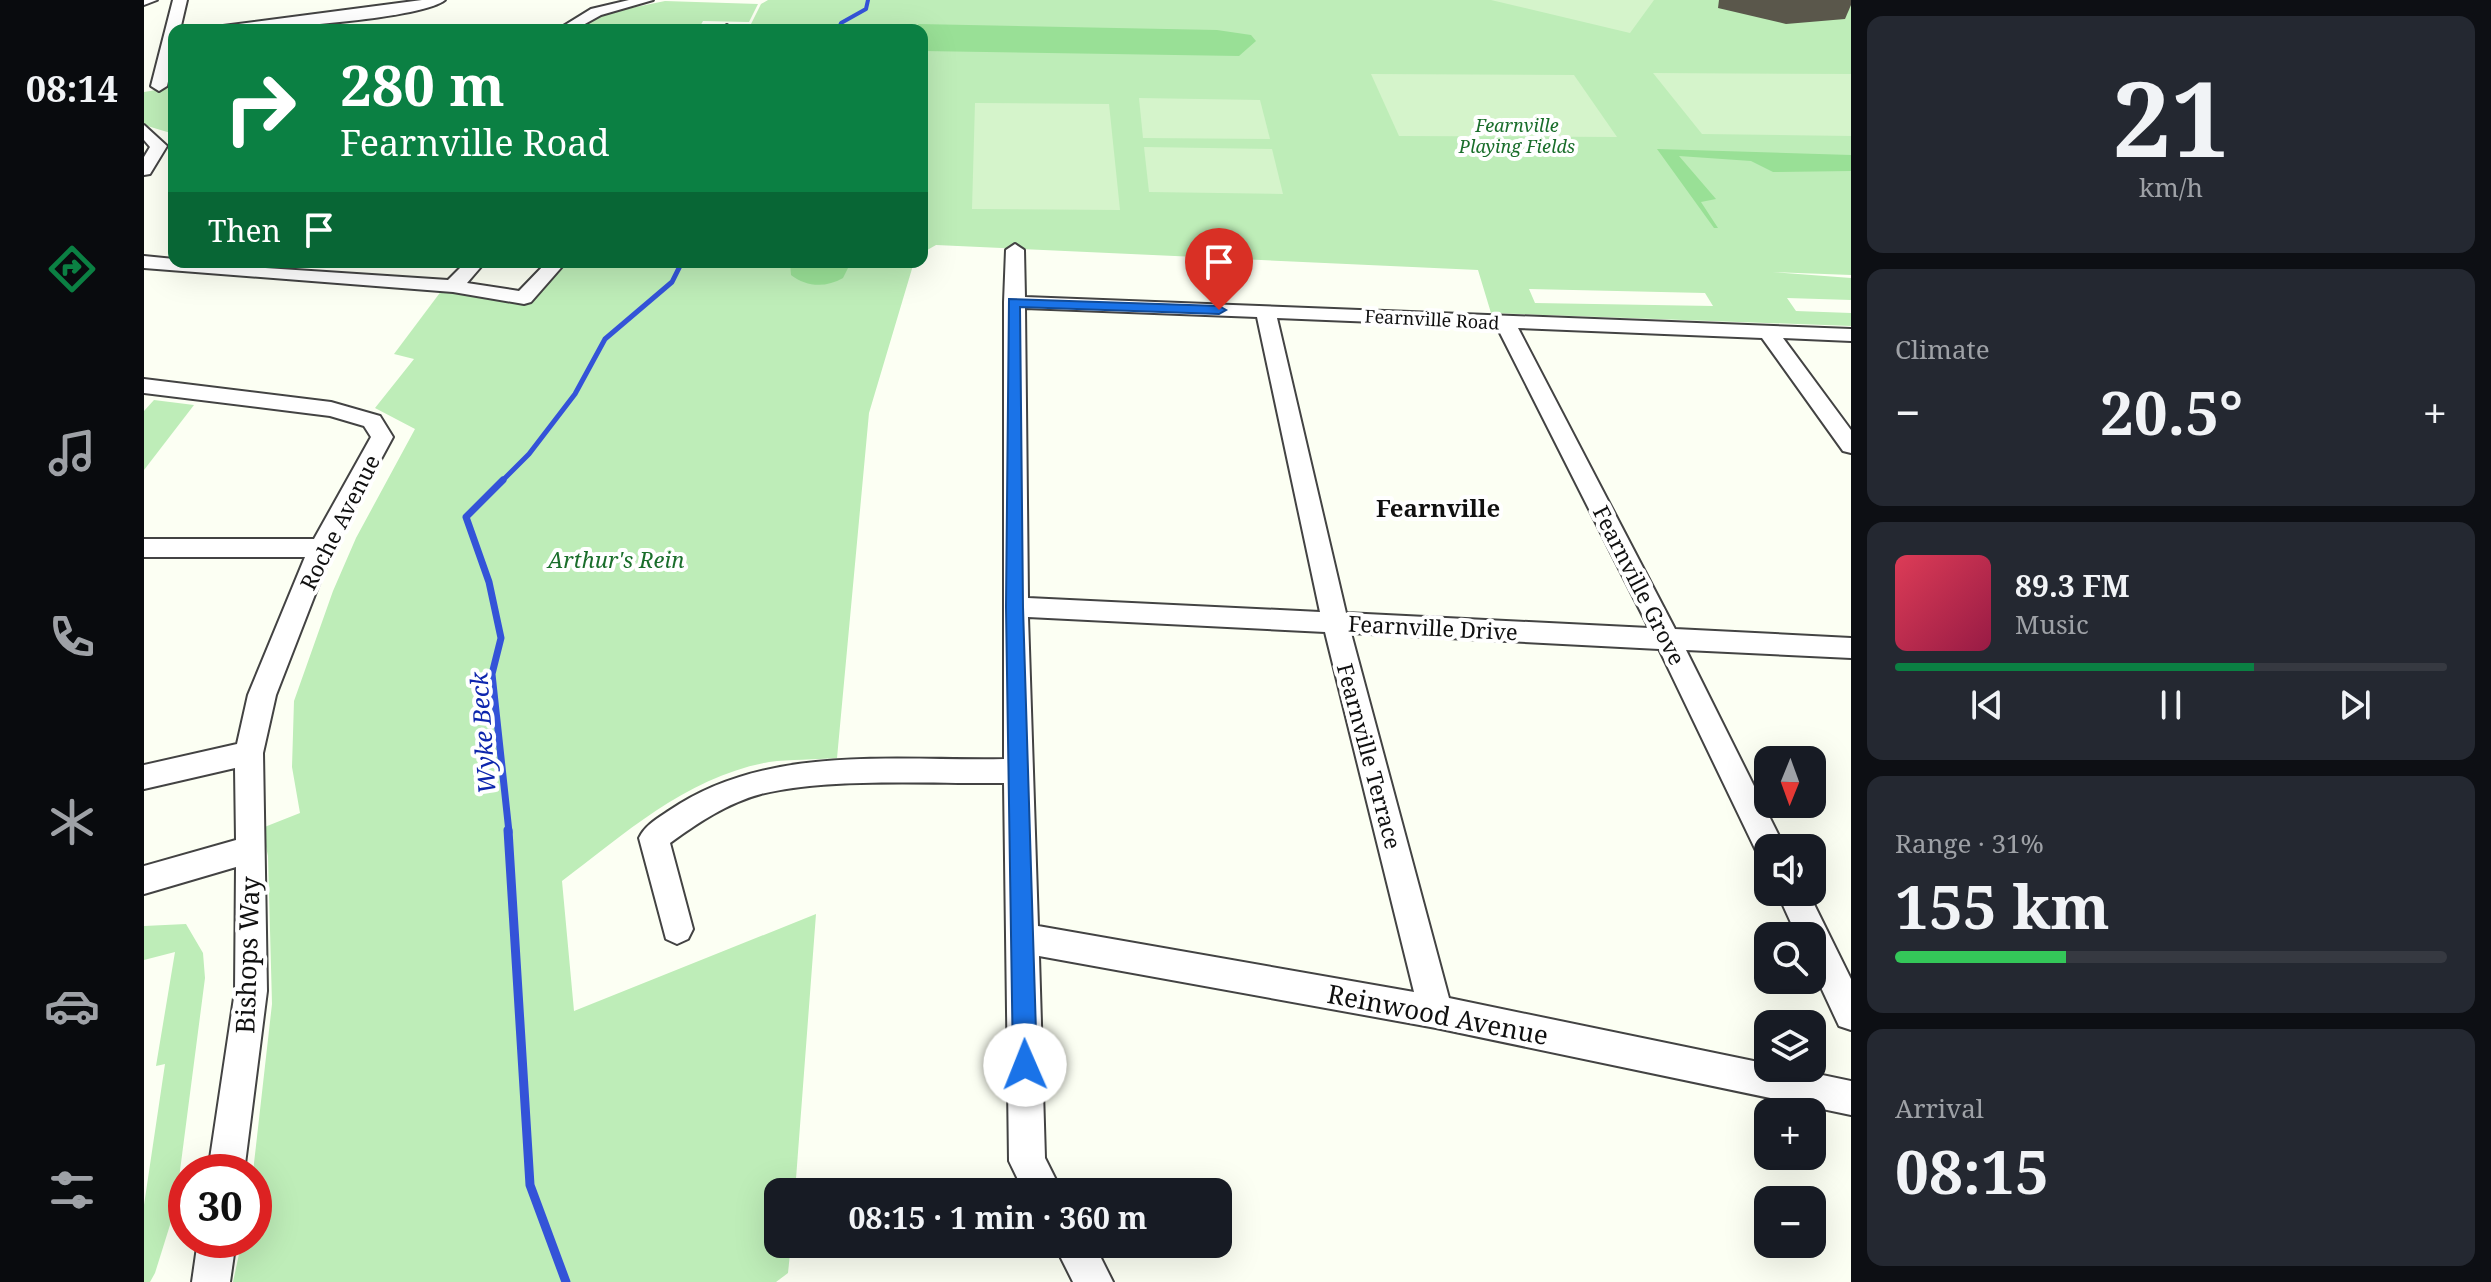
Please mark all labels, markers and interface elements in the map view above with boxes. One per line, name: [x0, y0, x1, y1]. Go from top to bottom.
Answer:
text: 280 m: [340, 46, 505, 122]
text: 21: [2112, 46, 2230, 187]
icon: right: [208, 56, 312, 160]
text: 08:14: [26, 64, 118, 113]
park label: Fearnville Playing Fields: [1458, 113, 1575, 158]
text: Fearnville Road: [340, 118, 610, 167]
text: km/h: [2139, 169, 2203, 205]
icon: arrive: [297, 208, 341, 252]
text: Then: [208, 210, 281, 251]
pin: [1185, 228, 1253, 310]
icon: arrive: [1197, 240, 1241, 284]
icon: directions: [44, 241, 100, 297]
street label: Fearnville Road: [1364, 303, 1500, 335]
text: Climate: [1895, 331, 1990, 367]
text: 20.5°: [2100, 371, 2243, 453]
text: −: [1895, 382, 1920, 442]
text: +: [2422, 382, 2447, 442]
icon: music: [44, 425, 100, 481]
street label: Roche Avenue: [292, 449, 386, 595]
district label: Fearnville: [1376, 491, 1500, 524]
street label: Fearnville Grove: [1587, 500, 1693, 670]
park label: Arthur's Rein: [546, 544, 684, 574]
text: 89.3 FM: [2015, 565, 2130, 606]
text: Music: [2015, 606, 2089, 642]
street label: Fearnville Drive: [1348, 608, 1518, 646]
icon: phone: [44, 609, 100, 665]
street label: Fearnville Terrace: [1331, 660, 1409, 852]
water label: Wyke Beck: [461, 670, 503, 795]
icon: previous: [1965, 683, 2009, 727]
icon: pause: [2149, 683, 2193, 727]
icon: next: [2333, 683, 2377, 727]
north arrow: [1754, 746, 1826, 818]
map controls: [1754, 746, 1826, 1258]
icon: climate: [44, 794, 100, 850]
text: Range · 31%: [1895, 825, 2044, 861]
button: sound: [1754, 834, 1826, 906]
text: 155 km: [1895, 865, 2110, 947]
street label: Bishops Way: [226, 876, 268, 1034]
button: search: [1754, 922, 1826, 994]
street label: Reinwood Avenue: [1325, 975, 1551, 1053]
icon: car: [44, 978, 100, 1034]
button: layers: [1754, 1010, 1826, 1082]
position arrow: [983, 1023, 1067, 1107]
text: Arrival: [1895, 1090, 1984, 1126]
button: +: [1754, 1098, 1826, 1170]
text: 08:15: [1895, 1130, 2049, 1212]
speed limit sign: 30: [168, 1154, 272, 1258]
icon: filters: [44, 1162, 100, 1218]
button: −: [1754, 1186, 1826, 1258]
text: 08:15 · 1 min · 360 m: [849, 1197, 1147, 1238]

